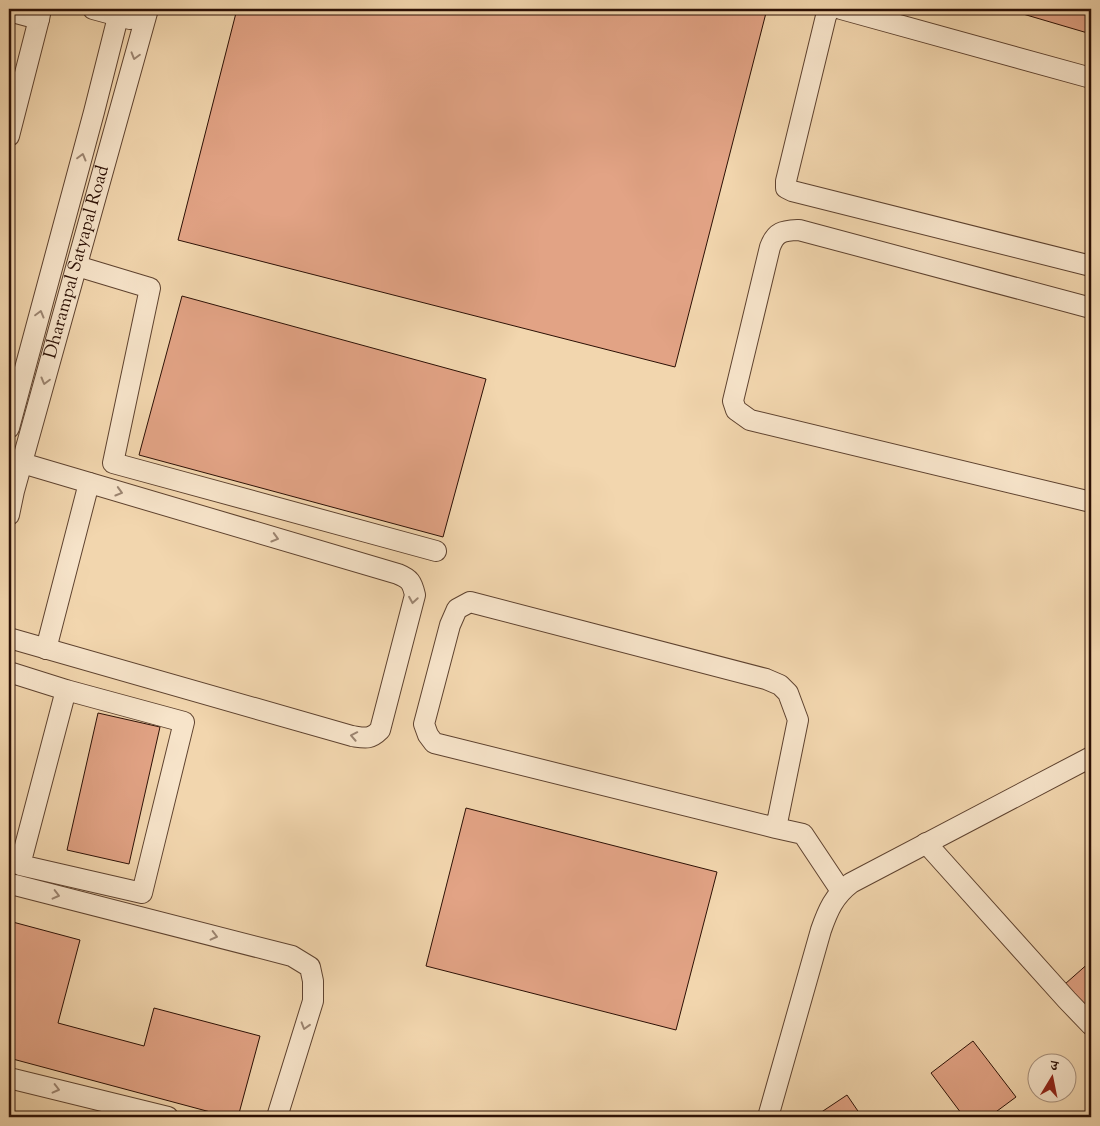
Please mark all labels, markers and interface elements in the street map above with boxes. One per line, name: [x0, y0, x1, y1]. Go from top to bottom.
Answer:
one-way arrow: [130, 51, 141, 60]
one-way arrow: [76, 152, 87, 161]
street label: Dharampal Satyapal Road: [38, 163, 117, 362]
one-way arrow: [34, 310, 44, 318]
one-way arrow: [40, 377, 51, 385]
one-way arrow: [115, 486, 123, 496]
one-way arrow: [270, 532, 279, 542]
one-way arrow: [408, 596, 418, 605]
one-way arrow: [350, 732, 359, 742]
one-way arrow: [52, 890, 60, 900]
one-way arrow: [209, 930, 217, 940]
one-way arrow: [301, 1021, 311, 1030]
north arrow: [1028, 1054, 1078, 1104]
text: उ: [1048, 1057, 1060, 1078]
one-way arrow: [52, 1084, 60, 1094]

